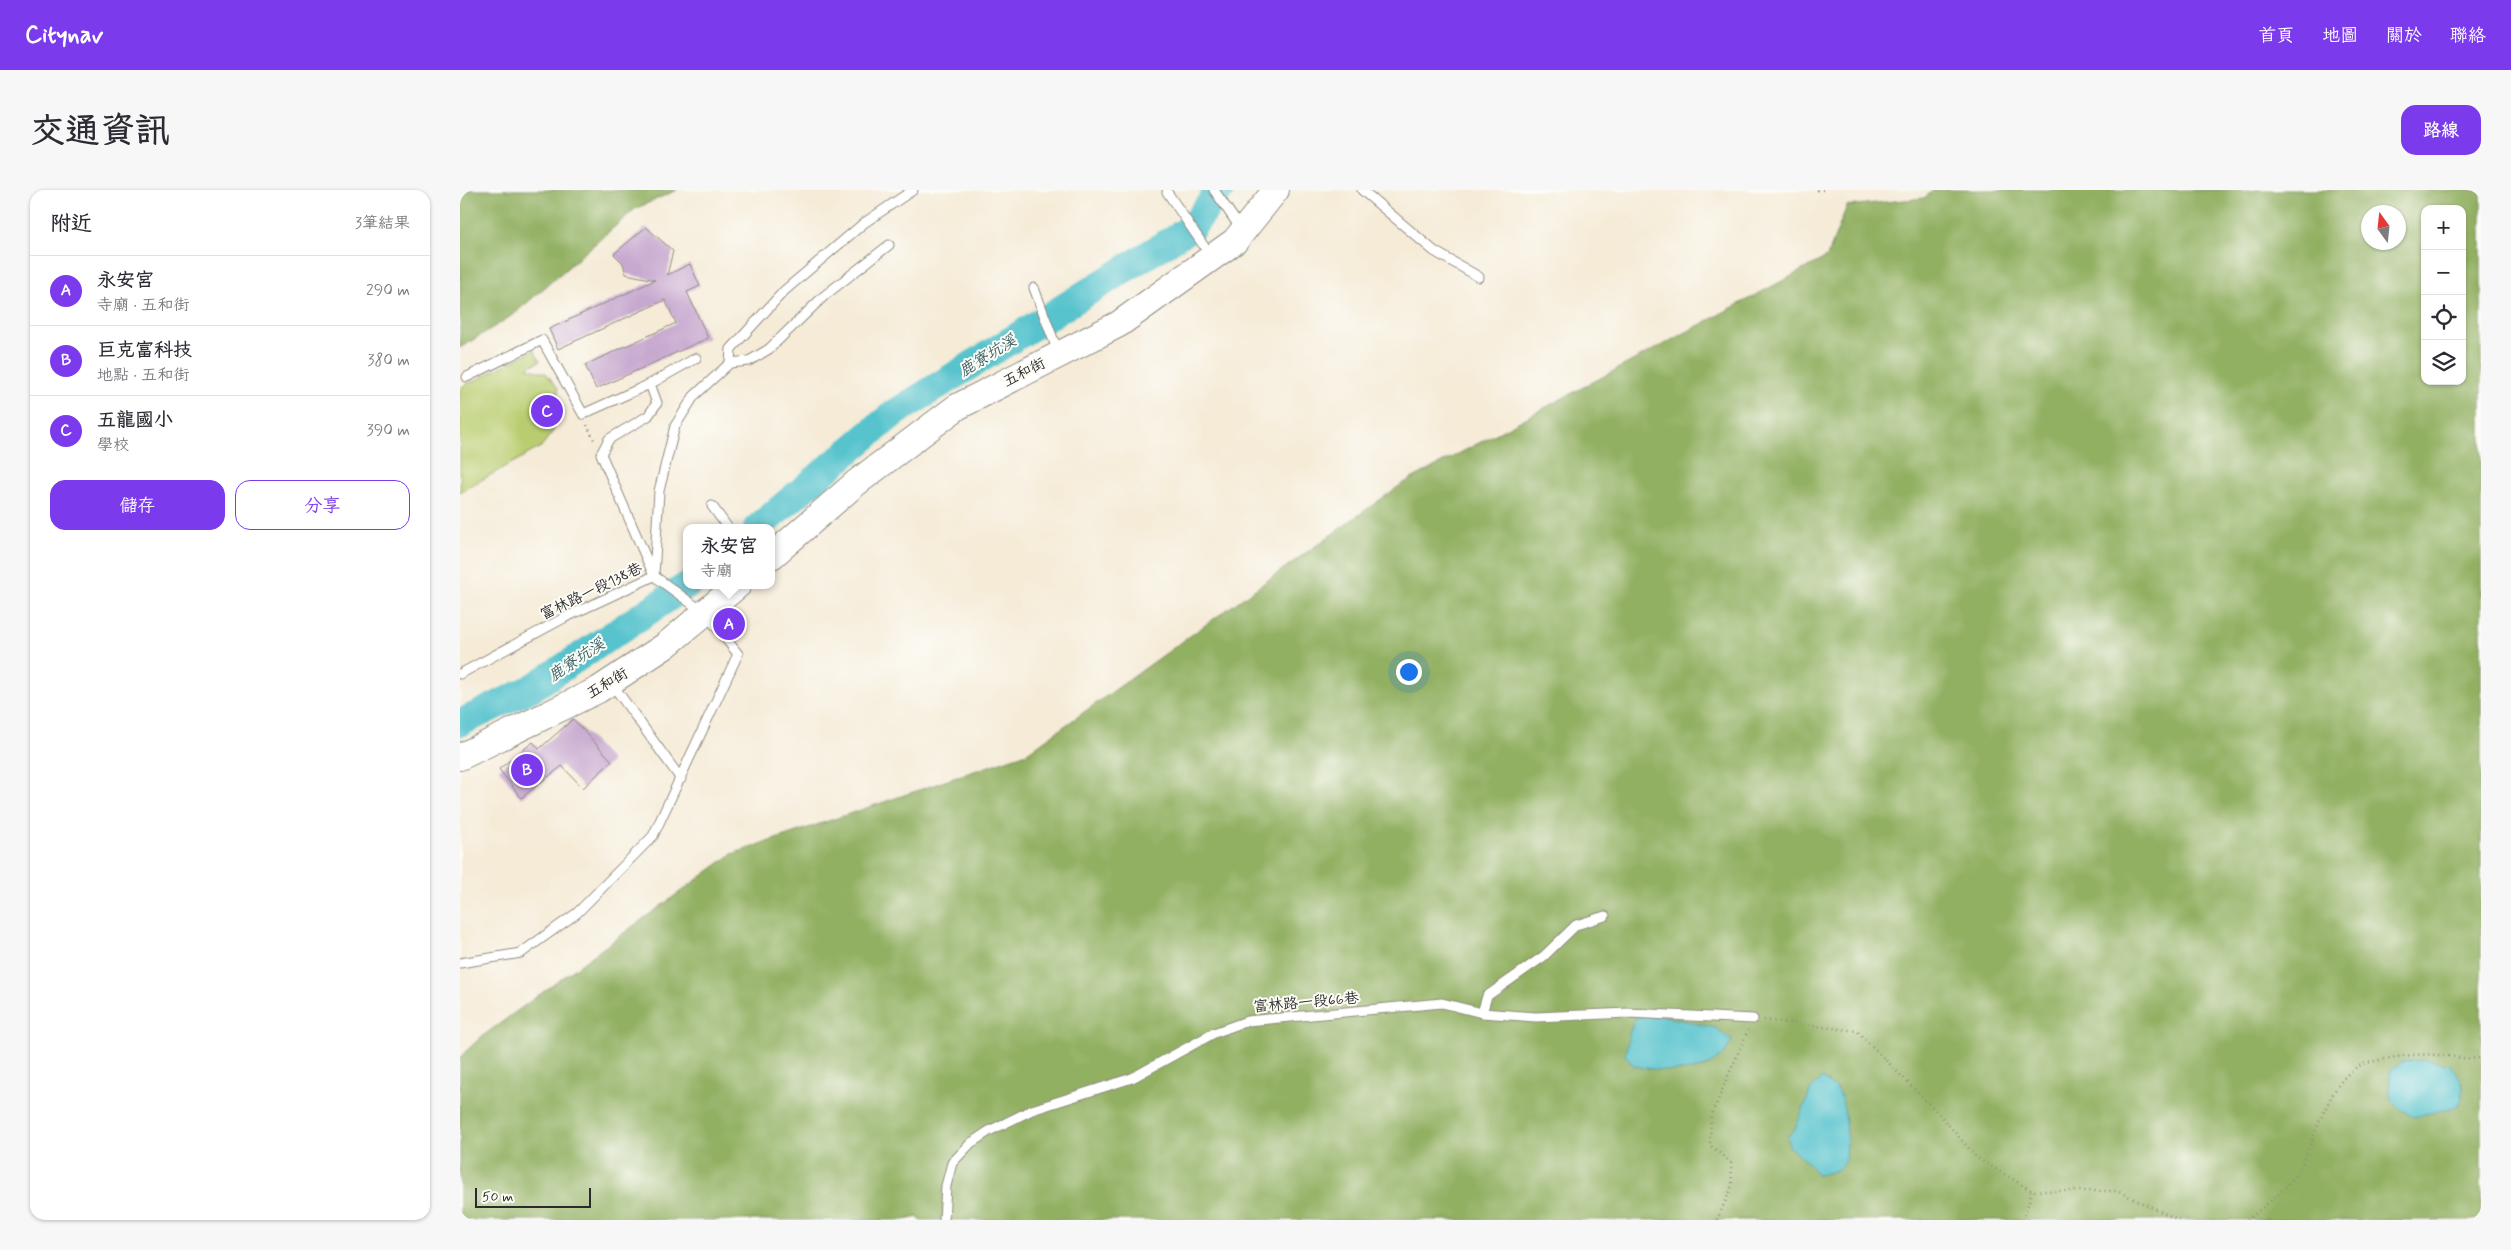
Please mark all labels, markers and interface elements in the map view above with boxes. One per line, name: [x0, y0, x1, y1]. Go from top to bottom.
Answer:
text: Citynav: [25, 20, 103, 51]
text: 首頁: [2258, 24, 2294, 48]
text: 地圖: [2322, 24, 2358, 48]
text: 關於: [2386, 24, 2422, 48]
text: 聯絡: [2450, 24, 2486, 48]
button: 路線: [2401, 105, 2481, 155]
text: 交通資訊: [30, 109, 170, 155]
north arrow: [2361, 205, 2406, 250]
map controls: [2421, 205, 2466, 385]
button: +: [2421, 205, 2466, 250]
text: 附近: [50, 210, 92, 238]
text: 3筆結果: [355, 213, 410, 234]
button: −: [2421, 250, 2466, 295]
text: 永安宮: [97, 268, 154, 293]
text: A: [61, 280, 71, 301]
text: 290 m: [366, 280, 410, 301]
text: 寺廟 · 五和街: [97, 295, 189, 316]
button: locate: [2421, 295, 2466, 340]
water label: 鹿寮坑溪: [955, 330, 1021, 382]
text: 巨克富科技: [97, 338, 192, 363]
button: layers: [2421, 340, 2466, 385]
text: B: [61, 350, 71, 371]
text: 380 m: [367, 350, 410, 371]
street label: 五和街: [1000, 354, 1049, 392]
text: 地點 · 五和街: [97, 365, 189, 386]
pin: C: [531, 392, 563, 430]
text: 五龍國小: [97, 408, 173, 433]
text: C: [60, 420, 72, 441]
text: 390 m: [367, 420, 410, 441]
text: 學校: [97, 435, 129, 456]
button: 儲存: [50, 480, 225, 530]
button: 分享: [235, 480, 410, 530]
popup: [683, 524, 775, 589]
text: 永安宮: [700, 534, 758, 559]
street label: 富林路一段138巷: [537, 559, 646, 625]
text: 寺廟: [700, 561, 733, 582]
pin: A: [713, 605, 745, 643]
water label: 鹿寮坑溪: [544, 633, 610, 687]
your location: [1396, 659, 1422, 685]
street label: 五和街: [583, 664, 632, 704]
pin: B: [511, 751, 543, 789]
street label: 富林路一段66巷: [1252, 988, 1360, 1018]
scale bar: [475, 1185, 591, 1208]
text: 50 m: [482, 1188, 513, 1206]

